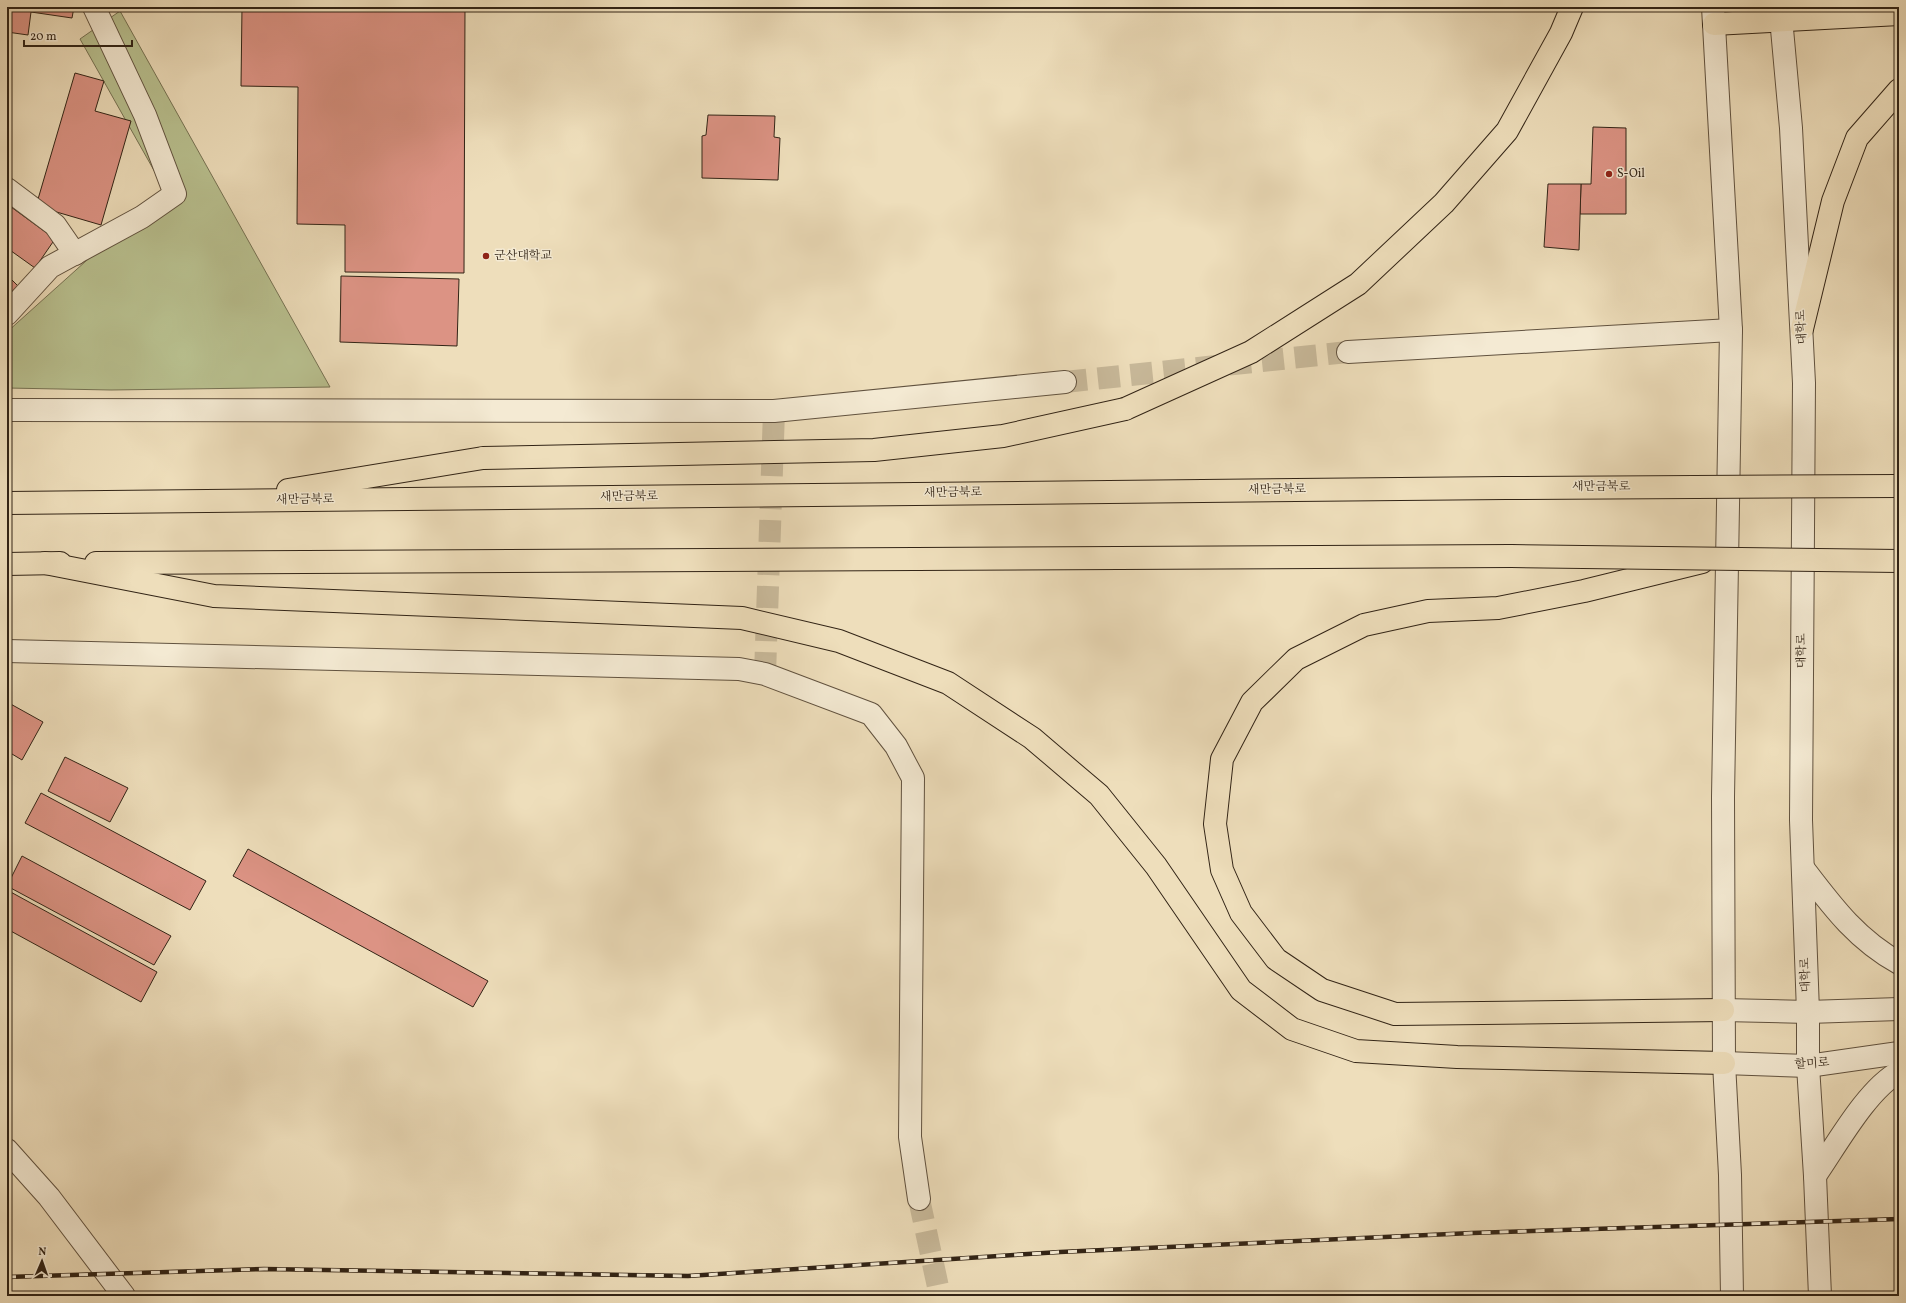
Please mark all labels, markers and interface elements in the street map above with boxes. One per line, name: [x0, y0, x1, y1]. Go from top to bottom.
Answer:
scale bar: [24, 22, 132, 48]
text: 20 m: [30, 29, 57, 45]
place label: S-Oil: [1617, 166, 1645, 182]
marker: S-Oil: [1604, 169, 1614, 179]
place label: 군산대학교: [494, 248, 552, 264]
marker: 군산대학교: [481, 251, 491, 261]
street label: 대학로: [1793, 309, 1811, 345]
street label: 새만금북로: [1572, 479, 1630, 495]
street label: 새만금북로: [1248, 481, 1307, 499]
street label: 새만금북로: [924, 484, 983, 502]
street label: 새만금북로: [600, 488, 659, 506]
street label: 새만금북로: [276, 491, 335, 509]
street label: 대학로: [1794, 633, 1810, 668]
street label: 대학로: [1797, 957, 1815, 993]
street label: 할미로: [1794, 1055, 1830, 1073]
north arrow: [22, 1241, 62, 1281]
text: N: [38, 1245, 47, 1260]

